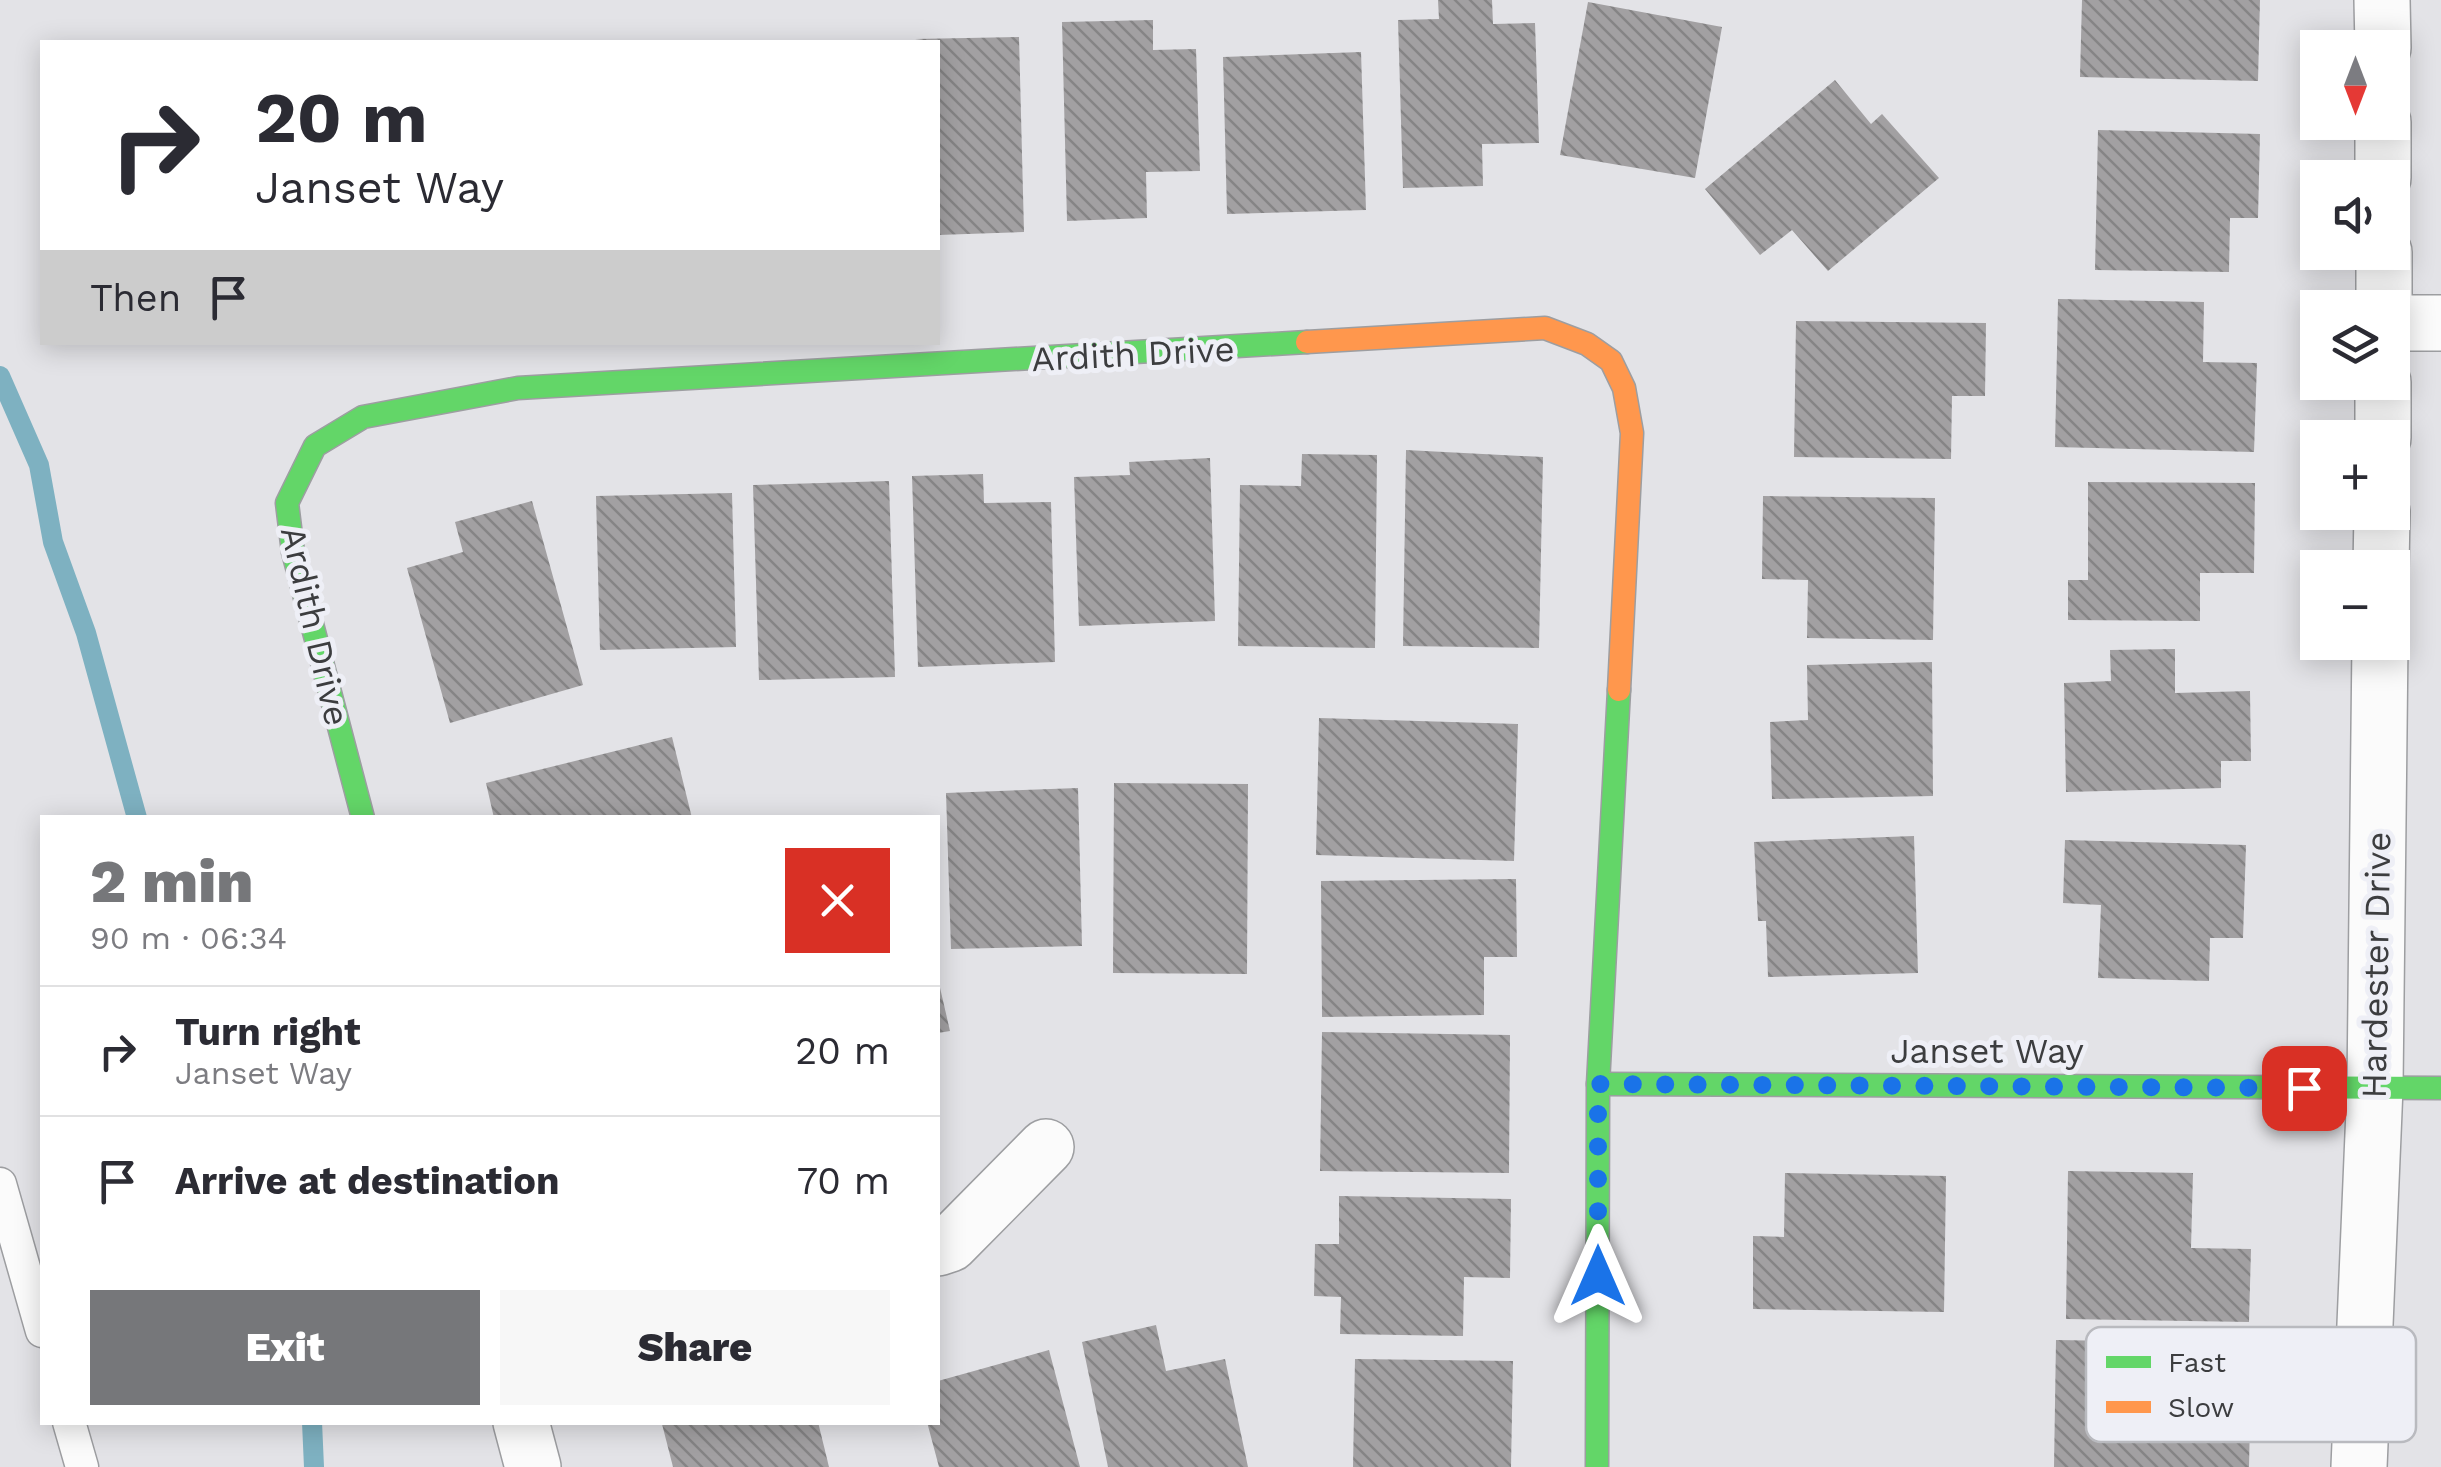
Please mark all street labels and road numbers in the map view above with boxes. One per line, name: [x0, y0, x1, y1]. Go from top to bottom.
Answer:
street label: Ardith Drive: [1030, 328, 1236, 380]
street label: Ardith Drive: [272, 522, 358, 730]
street label: Hardester Drive: [2353, 831, 2399, 1099]
street label: Janset Way: [1890, 1030, 2084, 1072]

